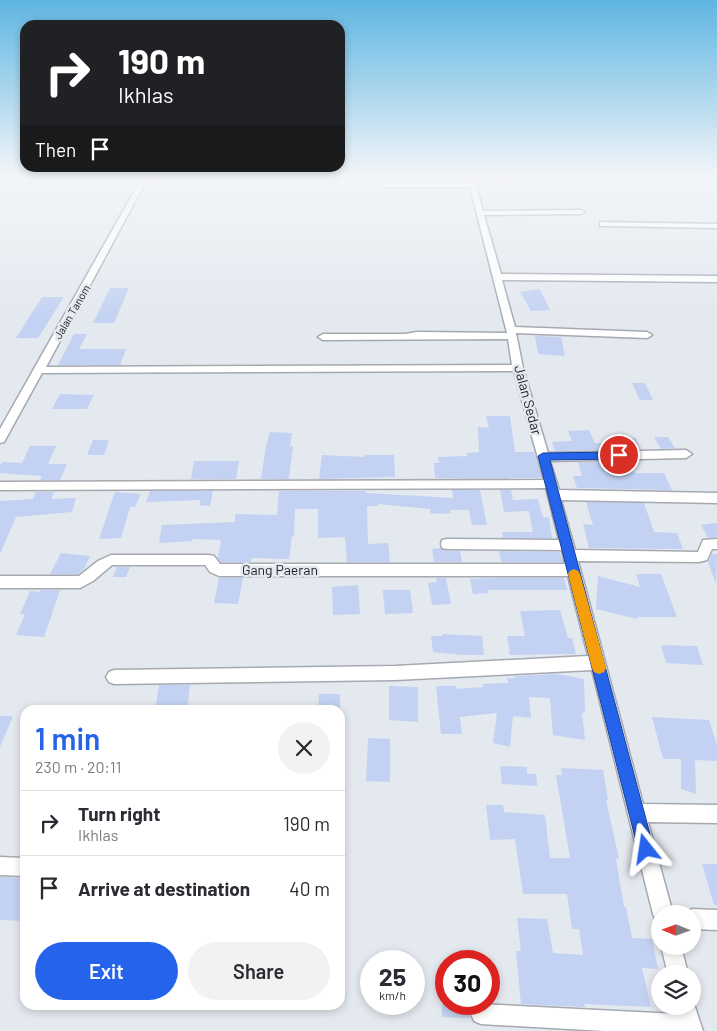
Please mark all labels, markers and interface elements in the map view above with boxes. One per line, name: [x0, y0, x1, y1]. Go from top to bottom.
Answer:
text: 190 m: [118, 39, 205, 81]
icon: right: [35, 40, 100, 105]
text: Ikhlas: [118, 81, 173, 107]
icon: arrive: [86, 135, 114, 163]
text: Then: [35, 138, 76, 161]
street label: Jalan Tanom: [51, 282, 92, 341]
street label: Jalan Sedar: [511, 363, 546, 437]
pin: [598, 434, 640, 476]
icon: arrive: [605, 441, 633, 469]
street label: Gang Paeran: [242, 561, 318, 578]
text: 1 min: [35, 720, 100, 756]
button: close: [278, 722, 330, 774]
text: 230 m · 20:11: [35, 757, 121, 776]
text: Turn right: [78, 802, 160, 825]
icon: right: [35, 809, 63, 837]
text: 190 m: [283, 812, 330, 835]
position arrow: [619, 822, 671, 874]
text: Ikhlas: [78, 825, 118, 844]
icon: arrive: [35, 874, 63, 902]
text: Arrive at destination: [78, 877, 250, 900]
text: 40 m: [289, 877, 330, 900]
north arrow: [651, 905, 701, 955]
map controls: [651, 905, 701, 1015]
button: Exit: [35, 942, 178, 1000]
button: Share: [188, 942, 330, 1000]
speed limit sign: 30: [435, 950, 500, 1015]
text: 25: [379, 961, 406, 991]
button: layers: [651, 965, 701, 1015]
text: km/h: [379, 988, 406, 1002]

